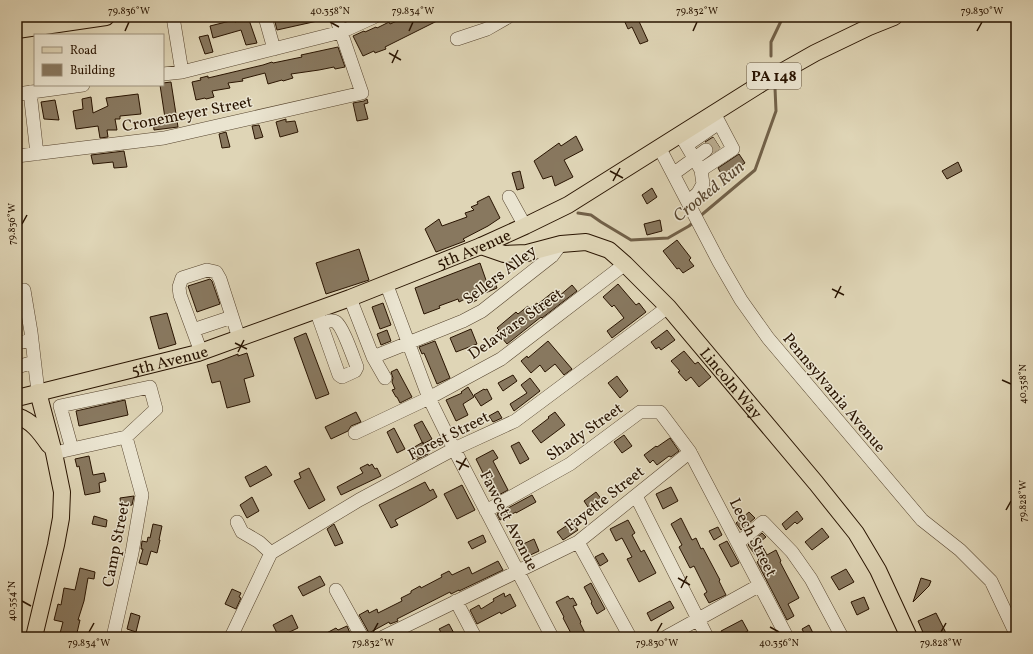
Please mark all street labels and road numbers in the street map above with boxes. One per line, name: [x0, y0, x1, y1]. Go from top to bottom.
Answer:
road number: PA 148: [747, 63, 801, 89]
street label: Cronemeyer Street: [120, 91, 255, 138]
street label: 5th Avenue: [434, 225, 515, 276]
street label: Sellers Alley: [459, 240, 542, 311]
street label: Delaware Street: [464, 283, 568, 366]
street label: Pennsylvania Avenue: [777, 329, 890, 458]
street label: 5th Avenue: [129, 341, 212, 382]
street label: Lincoln Way: [694, 344, 767, 425]
street label: Shady Street: [543, 398, 628, 467]
street label: Forest Street: [404, 407, 494, 467]
street label: Fayette Street: [561, 461, 650, 538]
street label: Fawcett Avenue: [474, 467, 543, 575]
street label: Leech Street: [723, 495, 782, 581]
street label: Camp Street: [98, 499, 136, 589]

